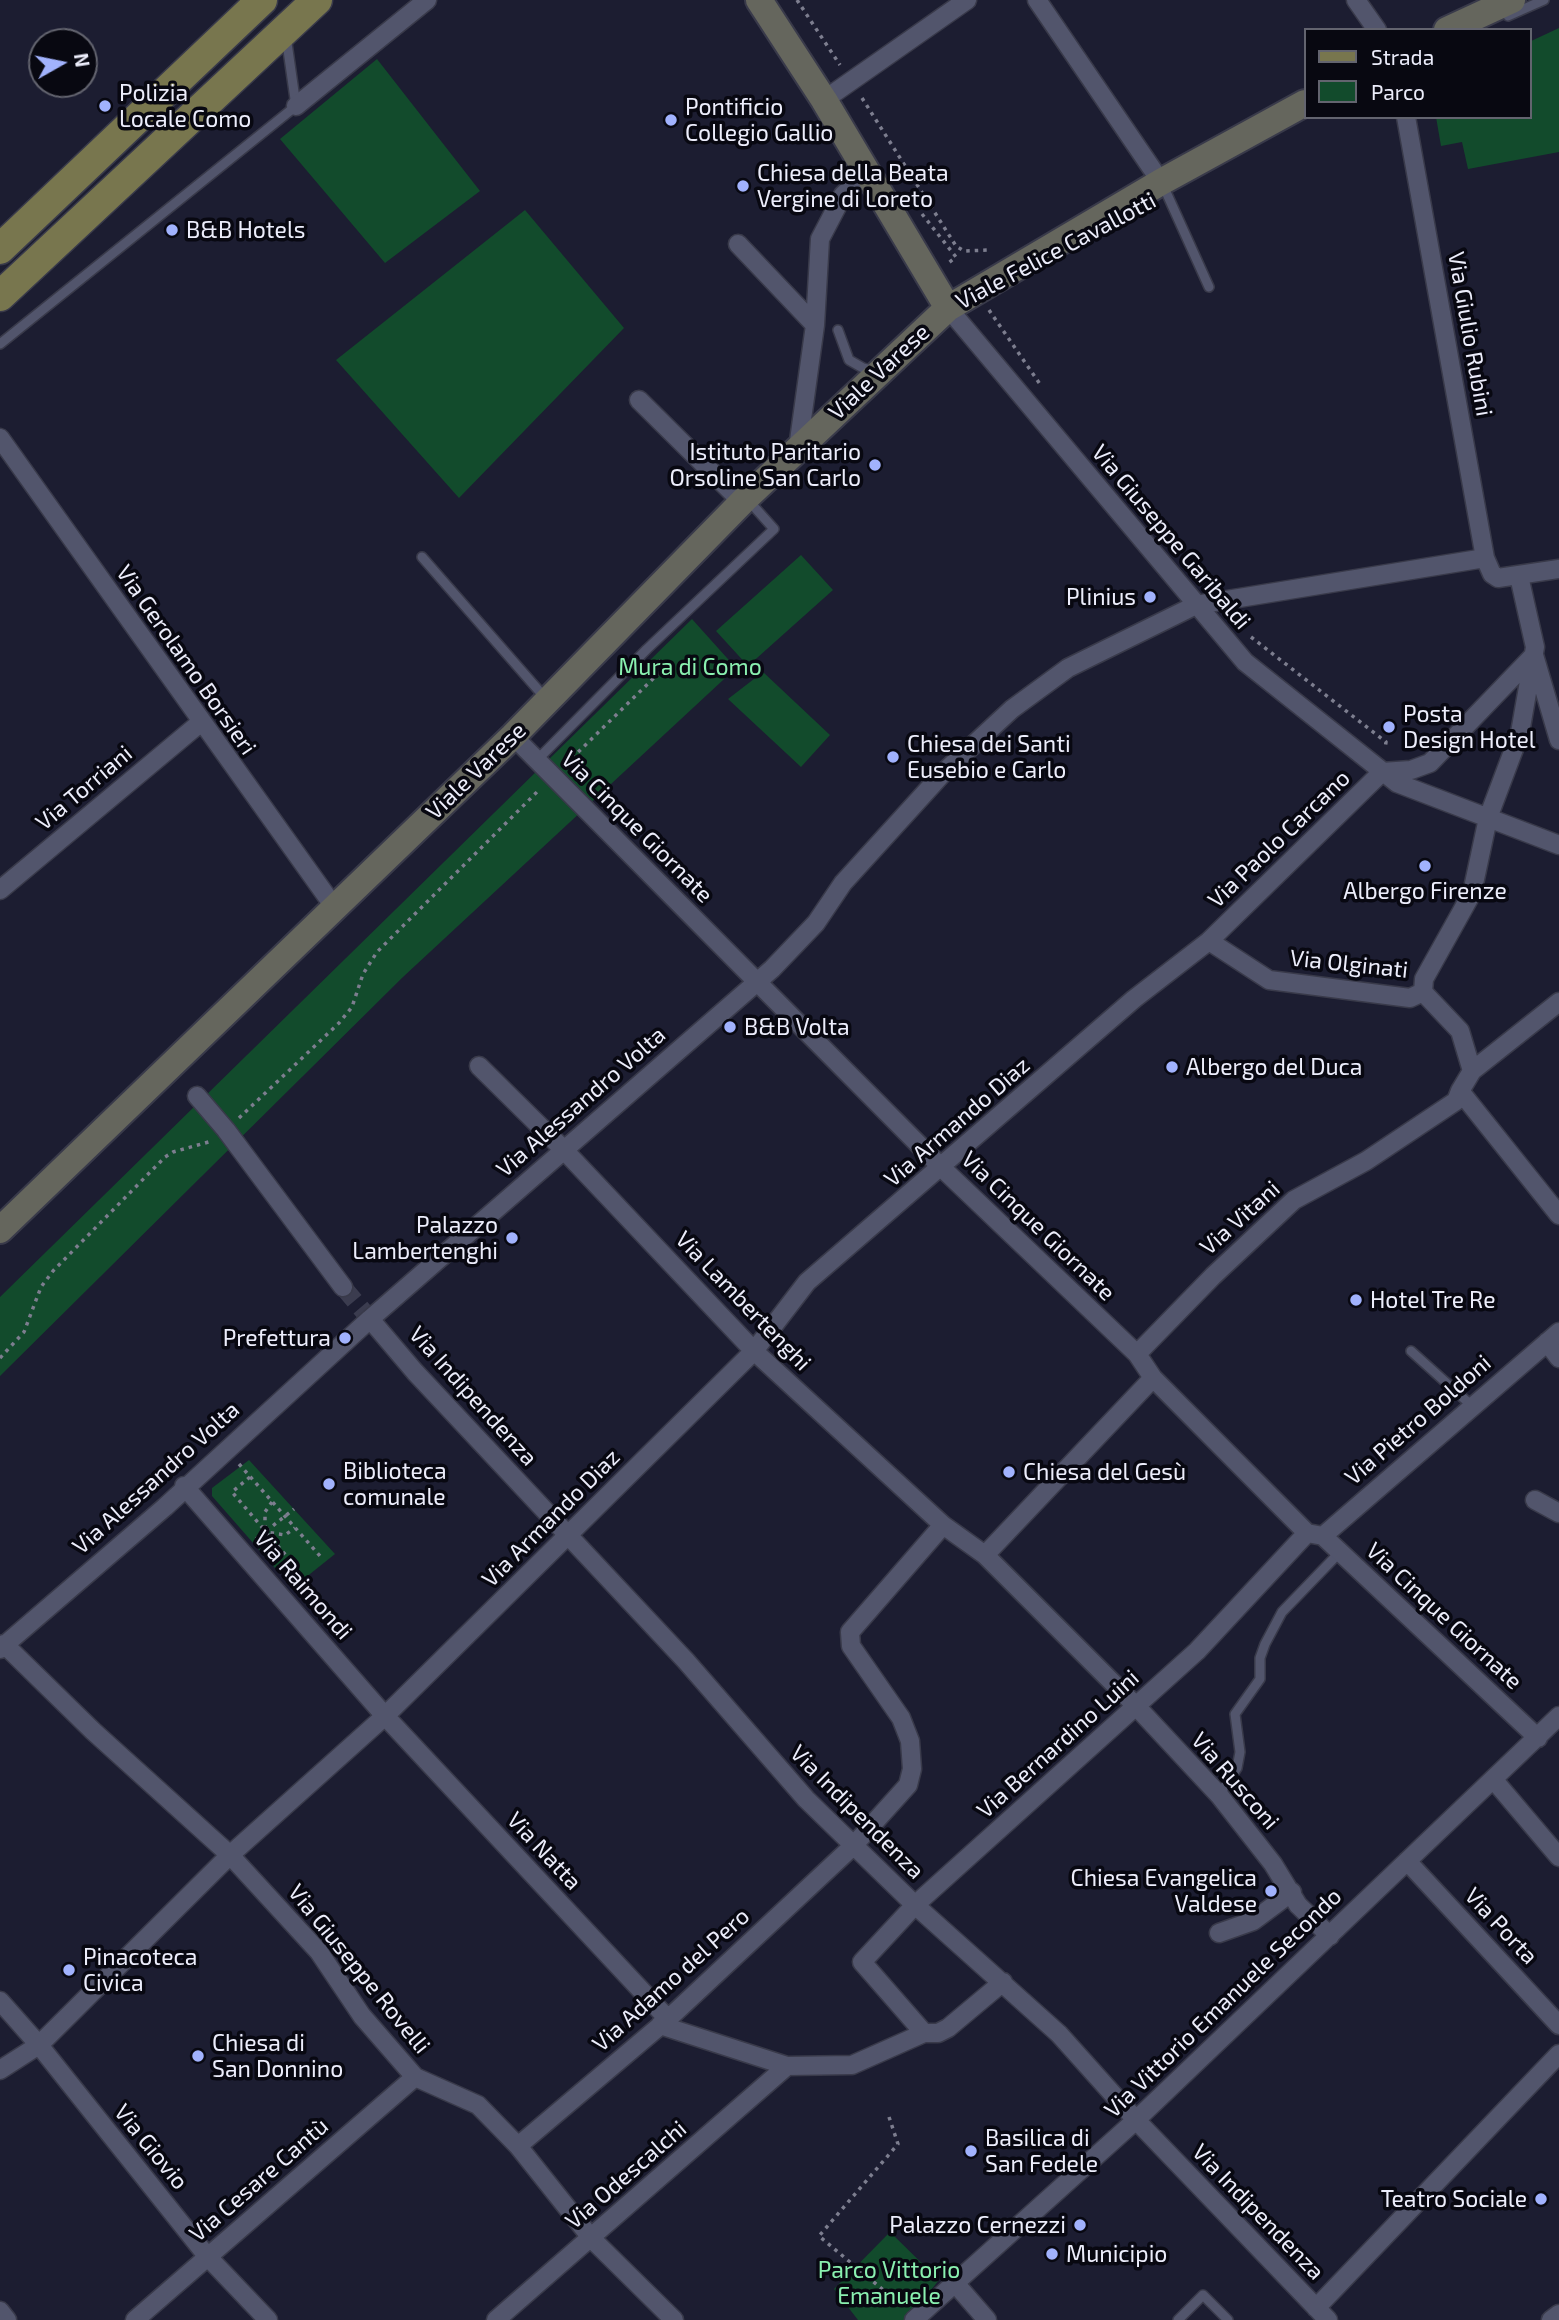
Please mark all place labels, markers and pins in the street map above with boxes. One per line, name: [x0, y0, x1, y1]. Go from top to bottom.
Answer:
place label: Polizia Locale Como: [119, 79, 251, 133]
place label: Pontificio Collegio Gallio: [685, 93, 833, 147]
marker: Polizia Locale Como: [97, 98, 113, 114]
marker: Pontificio Collegio Gallio: [663, 112, 679, 128]
place label: Chiesa della Beata Vergine di Loreto: [757, 159, 949, 213]
marker: Chiesa della Beata Vergine di Loreto: [735, 178, 751, 194]
place label: B&B Hotels: [186, 216, 305, 244]
marker: B&B Hotels: [164, 222, 180, 238]
place label: Istituto Paritario Orsoline San Carlo: [669, 438, 861, 492]
marker: Istituto Paritario Orsoline San Carlo: [867, 457, 883, 473]
place label: Plinius: [1066, 583, 1136, 611]
marker: Plinius: [1142, 589, 1158, 605]
place label: Posta Design Hotel: [1403, 700, 1536, 754]
marker: Posta Design Hotel: [1381, 719, 1397, 735]
place label: Chiesa dei Santi Eusebio e Carlo: [907, 730, 1071, 784]
marker: Chiesa dei Santi Eusebio e Carlo: [885, 749, 901, 765]
marker: Albergo Firenze: [1417, 858, 1433, 874]
place label: Albergo Firenze: [1343, 877, 1507, 905]
place label: B&B Volta: [744, 1013, 850, 1041]
marker: B&B Volta: [722, 1019, 738, 1035]
place label: Albergo del Duca: [1186, 1053, 1362, 1081]
marker: Albergo del Duca: [1164, 1059, 1180, 1075]
place label: Palazzo Lambertenghi: [352, 1211, 498, 1265]
marker: Palazzo Lambertenghi: [504, 1230, 520, 1246]
place label: Hotel Tre Re: [1370, 1286, 1496, 1314]
marker: Hotel Tre Re: [1348, 1292, 1364, 1308]
place label: Prefettura: [223, 1324, 331, 1352]
marker: Prefettura: [337, 1330, 353, 1346]
place label: Biblioteca comunale: [343, 1457, 447, 1511]
place label: Chiesa del Gesù: [1023, 1458, 1186, 1486]
marker: Chiesa del Gesù: [1001, 1464, 1017, 1480]
marker: Biblioteca comunale: [321, 1476, 337, 1492]
place label: Chiesa Evangelica Valdese: [1071, 1864, 1257, 1918]
marker: Chiesa Evangelica Valdese: [1263, 1883, 1279, 1899]
place label: Pinacoteca Civica: [83, 1943, 197, 1997]
marker: Pinacoteca Civica: [61, 1962, 77, 1978]
place label: Chiesa di San Donnino: [212, 2029, 343, 2083]
marker: Chiesa di San Donnino: [190, 2048, 206, 2064]
place label: Basilica di San Fedele: [985, 2124, 1098, 2178]
marker: Basilica di San Fedele: [963, 2143, 979, 2159]
place label: Teatro Sociale: [1381, 2185, 1527, 2213]
marker: Teatro Sociale: [1533, 2191, 1549, 2207]
place label: Palazzo Cernezzi: [889, 2211, 1066, 2239]
marker: Palazzo Cernezzi: [1072, 2217, 1088, 2233]
place label: Municipio: [1066, 2240, 1167, 2268]
marker: Municipio: [1044, 2246, 1060, 2262]

